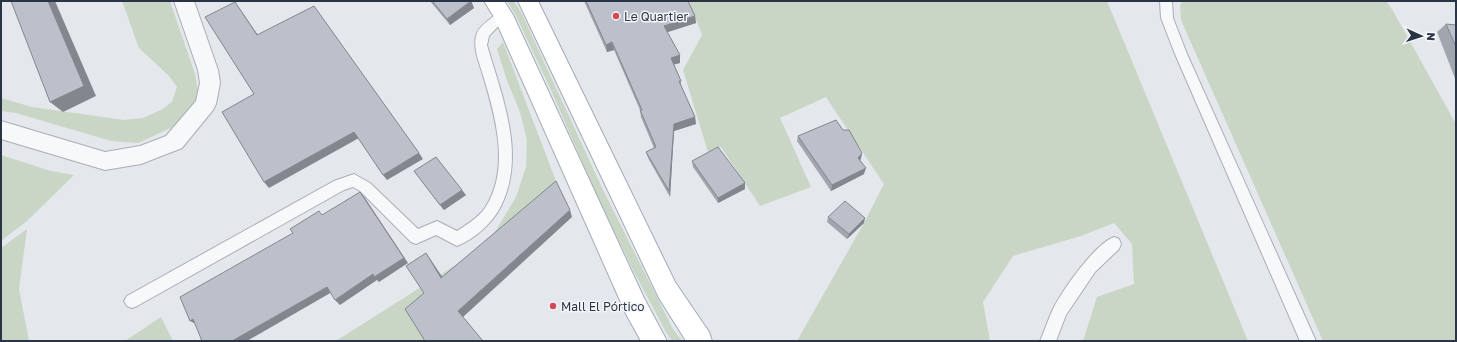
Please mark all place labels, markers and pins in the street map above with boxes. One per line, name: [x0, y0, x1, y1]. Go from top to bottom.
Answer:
place label: Le Quartier: [624, 9, 688, 24]
marker: Le Quartier: [611, 11, 621, 21]
place label: Mall El Pórtico: [561, 299, 645, 314]
marker: Mall El Pórtico: [548, 301, 558, 311]

